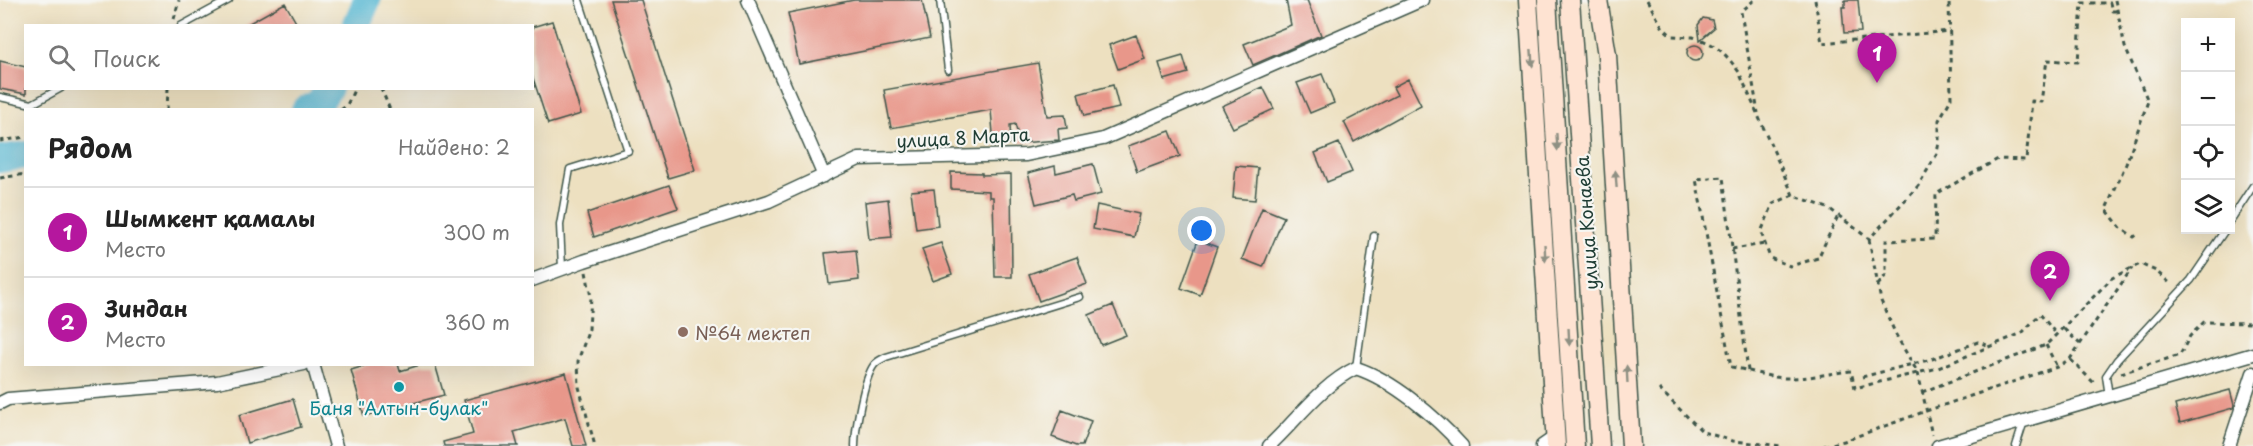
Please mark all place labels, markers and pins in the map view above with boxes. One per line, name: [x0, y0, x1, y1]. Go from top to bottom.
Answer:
pin: 1: [1858, 34, 1896, 83]
pin: 2: [2030, 252, 2070, 301]
place label: №64 мектеп: [695, 319, 811, 346]
marker: №64 мектеп: [676, 325, 690, 339]
marker: Баня "Алтын-булак": [392, 380, 406, 394]
place label: Баня "Алтын-булак": [310, 394, 488, 421]

